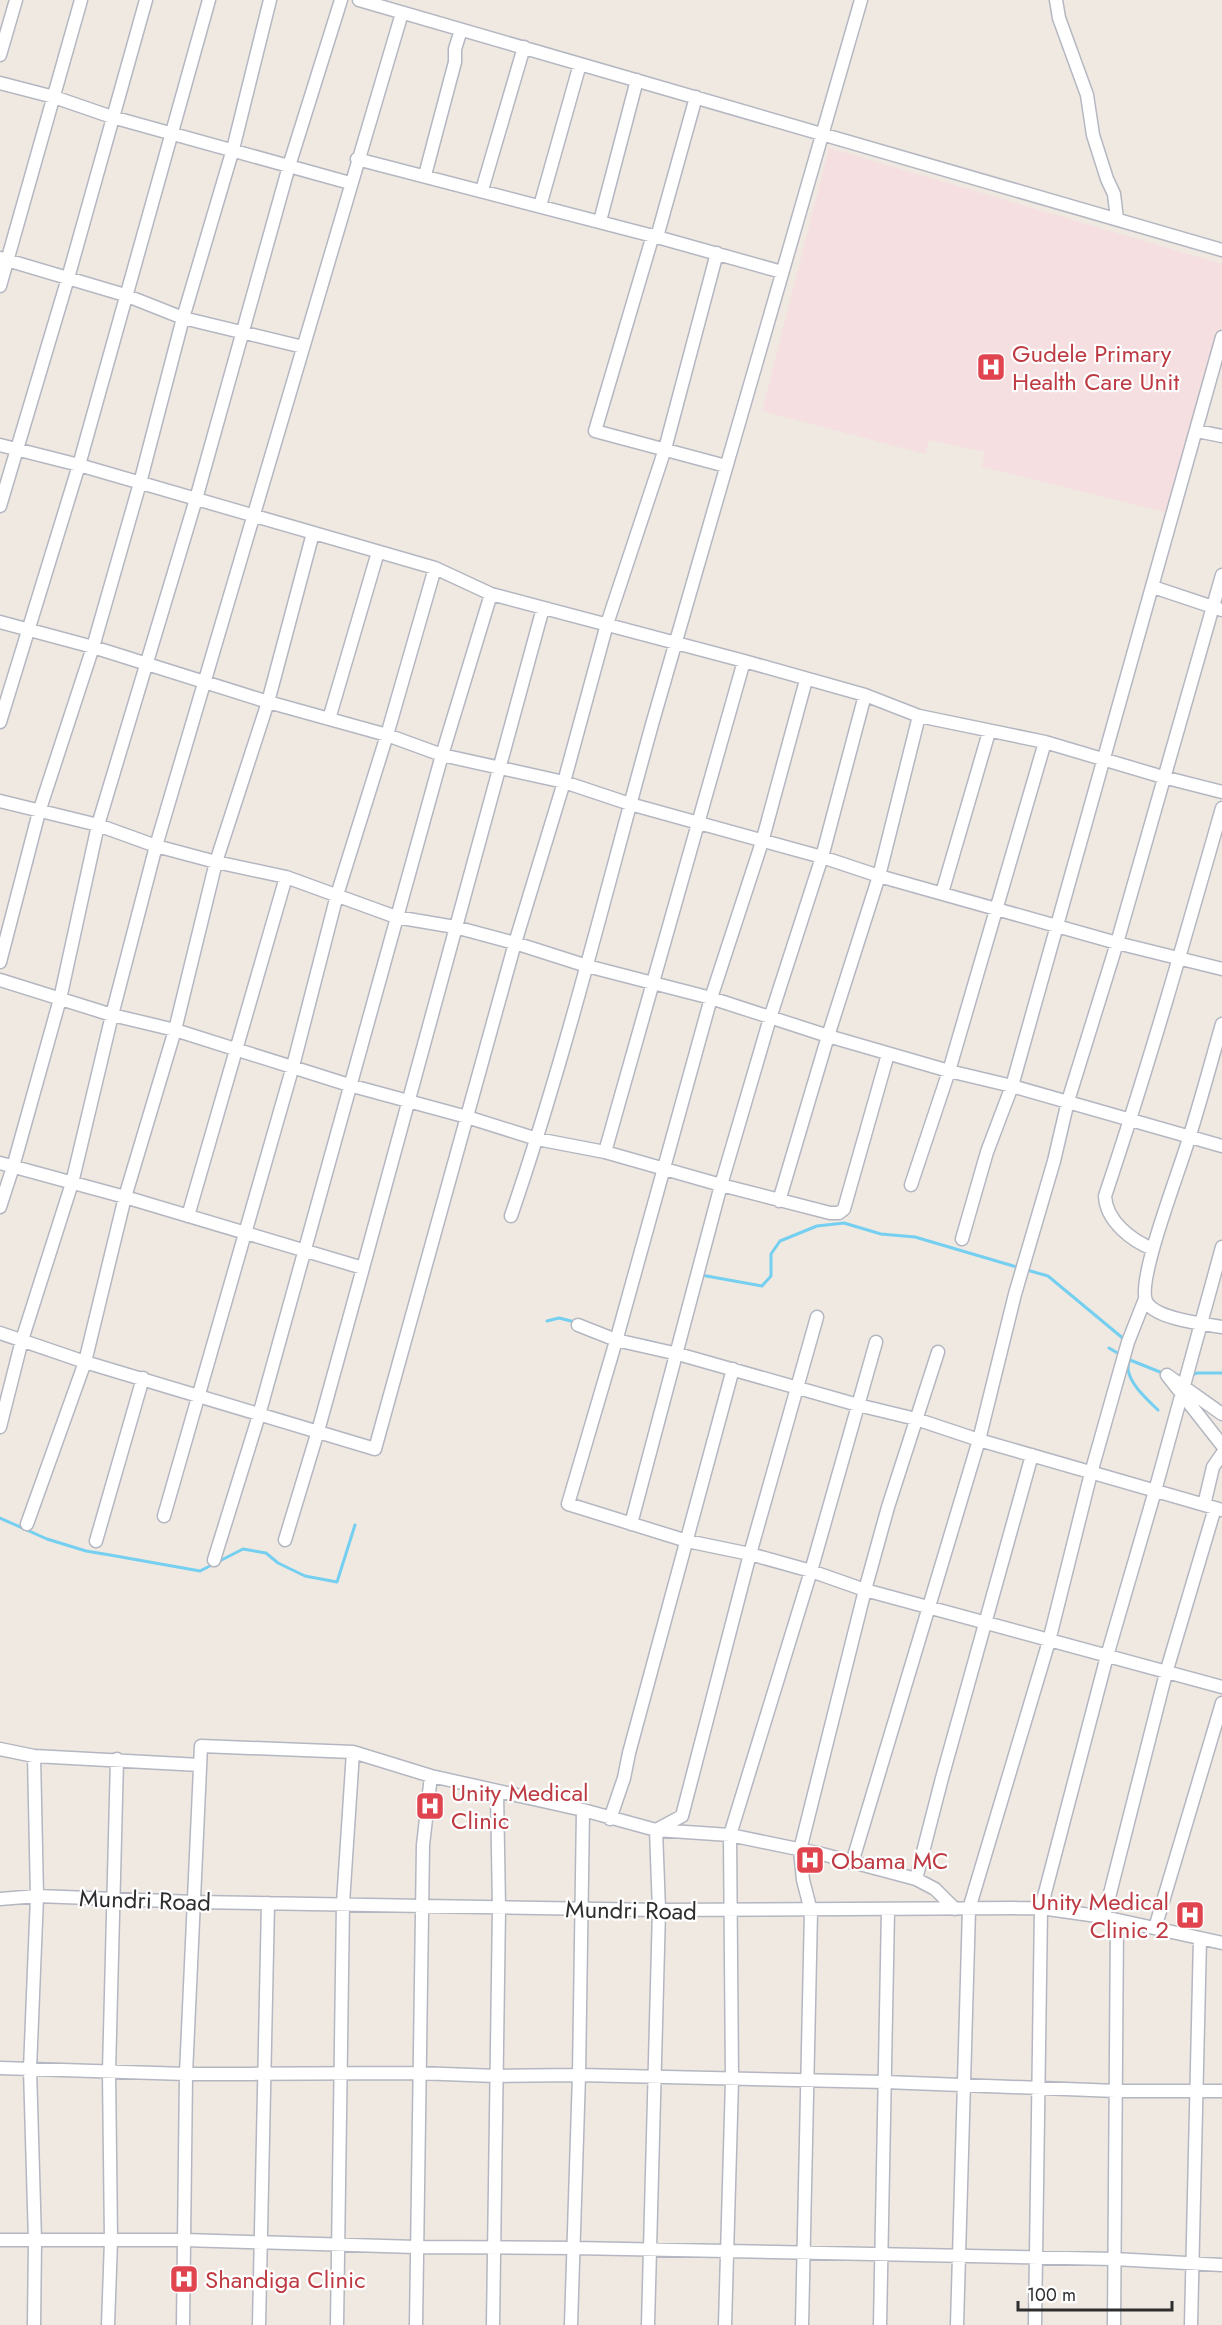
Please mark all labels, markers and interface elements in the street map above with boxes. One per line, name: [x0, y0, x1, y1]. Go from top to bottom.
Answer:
place label: Gudele Primary Health Care Unit: [1012, 336, 1179, 399]
hospital icon: Gudele Primary Health Care Unit: [975, 351, 1007, 383]
place label: Unity Medical Clinic: [451, 1775, 589, 1838]
hospital icon: Unity Medical Clinic: [414, 1790, 446, 1822]
place label: Obama MC: [831, 1843, 949, 1878]
hospital icon: Obama MC: [794, 1844, 826, 1876]
street label: Mundri Road: [79, 1880, 211, 1920]
place label: Unity Medical Clinic 2: [1031, 1884, 1169, 1947]
street label: Mundri Road: [565, 1891, 697, 1929]
hospital icon: Unity Medical Clinic 2: [1174, 1899, 1206, 1931]
place label: Shandiga Clinic: [205, 2262, 366, 2297]
hospital icon: Shandiga Clinic: [168, 2263, 200, 2295]
scale bar: [1018, 2274, 1172, 2312]
text: 100 m: [1027, 2282, 1076, 2308]

